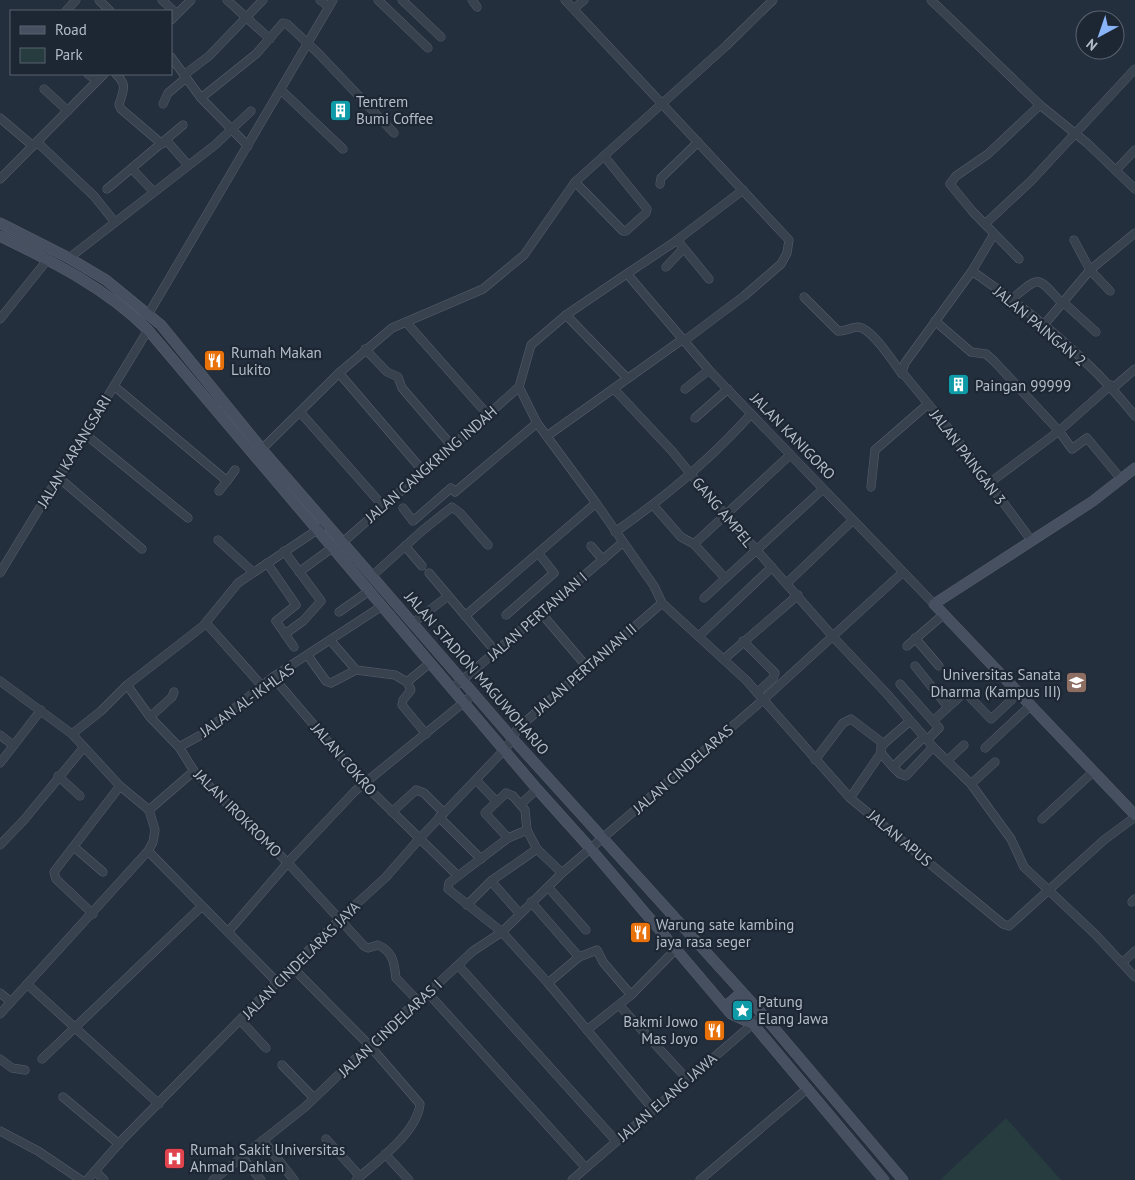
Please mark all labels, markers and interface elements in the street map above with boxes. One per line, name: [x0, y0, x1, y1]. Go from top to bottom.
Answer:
legend: [10, 10, 172, 75]
north arrow: [1075, 10, 1125, 60]
text: Road: [55, 20, 87, 39]
text: N: [1082, 35, 1101, 55]
text: Park: [55, 45, 83, 64]
place label: Tentrem Bumi Coffee: [356, 92, 433, 128]
building icon: Tentrem Bumi Coffee: [328, 98, 352, 122]
street label: JALAN PAINGAN 2: [989, 281, 1090, 370]
place label: Rumah Makan Lukito: [231, 343, 322, 379]
restaurant icon: Rumah Makan Lukito: [203, 349, 227, 373]
building icon: Paingan 99999: [947, 373, 971, 397]
place label: Paingan 99999: [975, 376, 1071, 395]
street label: JALAN KANIGORO: [746, 388, 839, 484]
street label: JALAN KARANGSARI: [32, 391, 115, 512]
street label: JALAN CANGKRING INDAH: [360, 402, 501, 527]
street label: JALAN PAINGAN 3: [925, 405, 1010, 509]
street label: GANG AMPEL: [688, 473, 758, 551]
street label: JALAN PERTANIAN I: [482, 567, 591, 665]
street label: JALAN STADION MAGUWOHARJO: [400, 587, 553, 759]
street label: JALAN PERTANIAN II: [529, 619, 640, 720]
street label: JALAN AL-IKHLAS: [195, 659, 298, 741]
place label: Universitas Sanata Dharma (Kampus III): [930, 665, 1061, 701]
school or university icon: Universitas Sanata Dharma (Kampus III): [1065, 671, 1089, 695]
street label: JALAN COKRO: [307, 718, 381, 799]
street label: JALAN CINDELARAS: [628, 720, 737, 818]
street label: JALAN IROKROMO: [189, 764, 286, 861]
street label: JALAN APUS: [863, 805, 936, 870]
street label: JALAN CINDELARAS JAYA: [237, 897, 364, 1024]
place label: Warung sate kambing jaya rasa seger: [656, 915, 794, 951]
restaurant icon: Warung sate kambing jaya rasa seger: [628, 921, 652, 945]
street label: JALAN CINDELARAS I: [333, 975, 446, 1082]
place label: Patung Elang Jawa: [758, 992, 828, 1028]
place icon: Patung Elang Jawa: [730, 998, 754, 1022]
place label: Bakmi Jowo Mas Joyo: [623, 1012, 698, 1048]
restaurant icon: Bakmi Jowo Mas Joyo: [702, 1018, 726, 1042]
street label: JALAN ELANG JAWA: [613, 1049, 721, 1146]
place label: Rumah Sakit Universitas Ahmad Dahlan: [190, 1140, 345, 1176]
hospital icon: Rumah Sakit Universitas Ahmad Dahlan: [162, 1146, 186, 1170]

